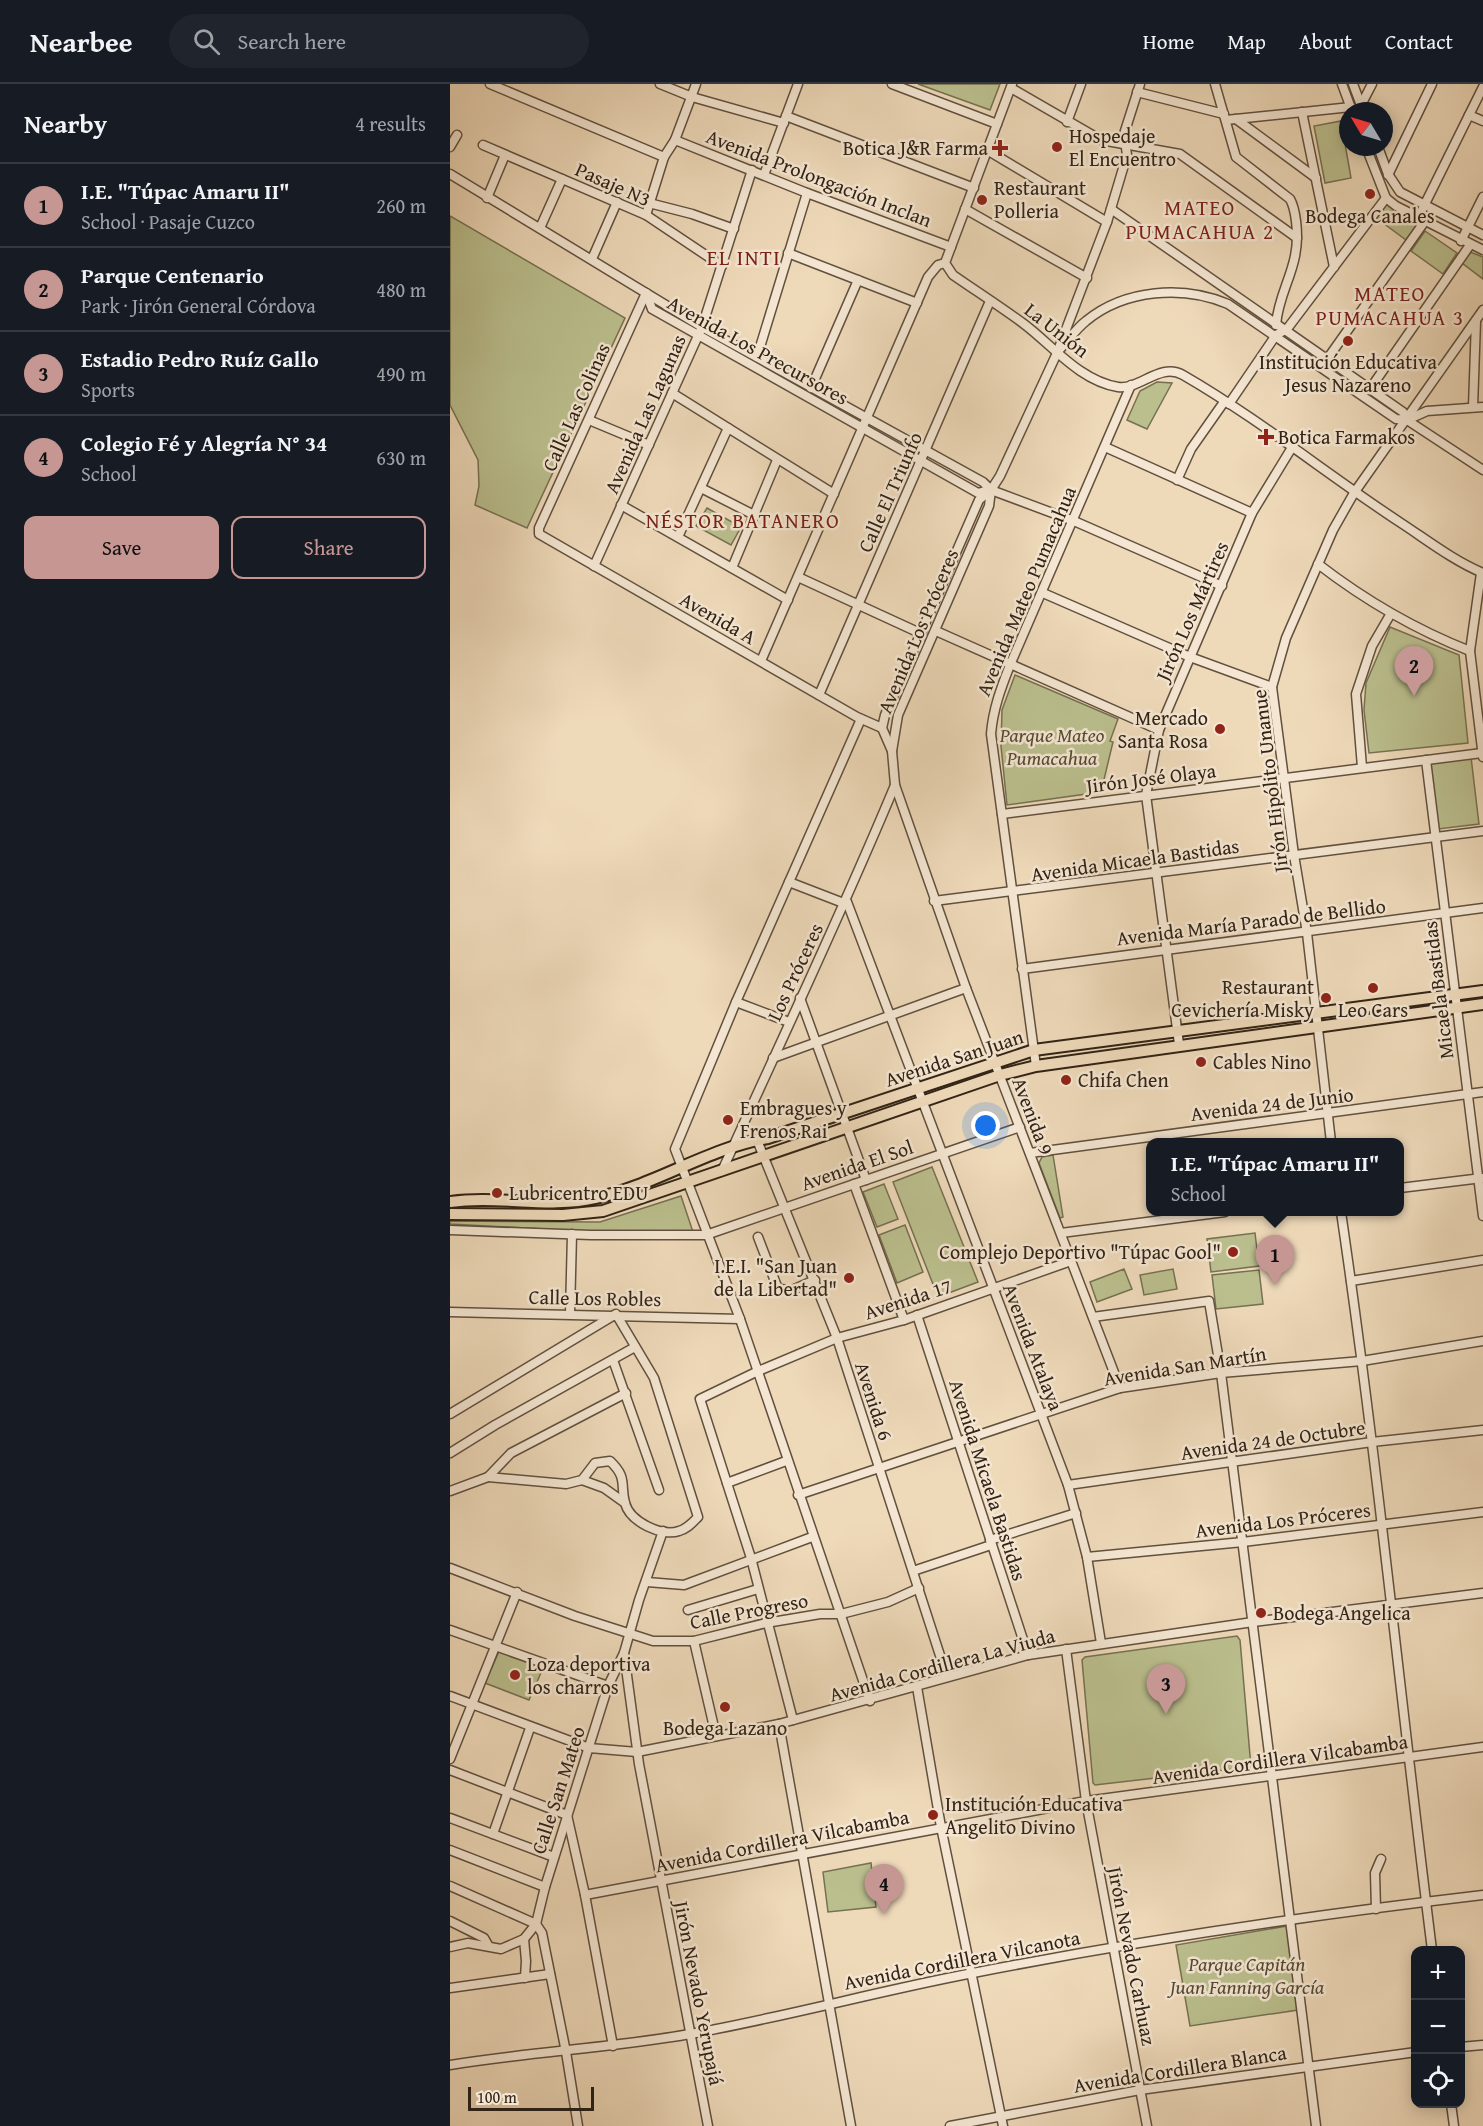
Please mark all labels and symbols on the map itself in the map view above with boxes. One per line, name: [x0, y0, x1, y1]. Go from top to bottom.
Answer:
north arrow: [1339, 102, 1393, 156]
street label: Avenida Prolongación Inclan: [702, 121, 936, 234]
place label: Hospedaje El Encuentro: [1069, 121, 1176, 173]
place label: Botica J&R Farma: [843, 133, 989, 162]
marker: Hospedaje El Encuentro: [1050, 140, 1064, 154]
marker: Botica J&R Farma: [993, 141, 1007, 155]
street label: Pasaje N3: [571, 154, 655, 213]
place label: Restaurant Polleria: [994, 173, 1086, 225]
marker: Bodega Canales: [1363, 187, 1377, 201]
district label: MATEO PUMACAHUA 2: [1125, 192, 1275, 247]
marker: Restaurant Polleria: [975, 193, 989, 207]
place label: Bodega Canales: [1305, 201, 1435, 230]
district label: EL INTI: [707, 242, 781, 273]
district label: MATEO PUMACAHUA 3: [1315, 278, 1465, 333]
street label: Avenida Los Precursores: [662, 288, 854, 412]
street label: La Unión: [1019, 295, 1096, 364]
street label: Avenida Las Lagunas: [596, 329, 693, 498]
marker: Institución Educativa Jesus Nazareno: [1341, 334, 1355, 348]
street label: Calle Las Colinas: [534, 338, 617, 476]
place label: Institución Educativa Jesus Nazareno: [1259, 347, 1437, 399]
place label: Botica Farmakos: [1278, 422, 1415, 451]
street label: Calle El Triunfo: [850, 427, 929, 557]
marker: Botica Farmakos: [1259, 430, 1273, 444]
street label: Avenida Mateo Pumacahua: [968, 481, 1083, 700]
district label: NÉSTOR BATANERO: [646, 505, 840, 536]
street label: Jirón Los Mártires: [1147, 536, 1235, 688]
street label: Avenida Los Próceres: [870, 544, 965, 718]
street label: Avenida A: [675, 584, 762, 651]
pin: 2: [1394, 646, 1434, 696]
street label: Jirón Hipólito Unanue: [1244, 688, 1295, 877]
place label: Mercado Santa Rosa: [1118, 703, 1209, 755]
park label: Parque Mateo Pumacahua: [999, 720, 1105, 772]
marker: Mercado Santa Rosa: [1213, 722, 1227, 736]
street label: Jirón José Olaya: [1081, 755, 1218, 800]
street label: Avenida Micaela Bastidas: [1029, 831, 1241, 888]
street label: Avenida María Parado de Bellido: [1115, 891, 1387, 952]
street label: Los Próceres: [759, 918, 830, 1026]
street label: Micaela Bastidas: [1415, 919, 1460, 1061]
place label: Restaurant Cevichería Misky: [1171, 972, 1314, 1024]
marker: Leo Cars: [1366, 981, 1380, 995]
marker: Restaurant Cevichería Misky: [1319, 991, 1333, 1005]
place label: Leo Cars: [1338, 995, 1408, 1024]
street label: Avenida San Juan: [881, 1021, 1027, 1094]
place label: Cables Nino: [1213, 1047, 1311, 1076]
marker: Cables Nino: [1194, 1055, 1208, 1069]
place label: Chifa Chen: [1078, 1065, 1169, 1094]
street label: Avenida 9: [1005, 1073, 1062, 1159]
marker: Chifa Chen: [1059, 1073, 1073, 1087]
street label: Avenida 24 de Junio: [1189, 1079, 1355, 1128]
place label: Embragues y Frenos Rai: [740, 1093, 847, 1145]
your location: [971, 1111, 1000, 1140]
marker: Embragues y Frenos Rai: [721, 1113, 735, 1127]
street label: Avenida El Sol: [797, 1132, 917, 1197]
place label: Lubricentro EDU: [509, 1178, 648, 1207]
marker: Lubricentro EDU: [490, 1186, 504, 1200]
pin: 1: [1256, 1236, 1294, 1285]
place label: Complejo Deportivo "Túpac Gool": [939, 1237, 1221, 1266]
marker: Complejo Deportivo "Túpac Gool": [1226, 1245, 1240, 1259]
place label: I.E.I. "San Juan de la Libertad": [714, 1251, 837, 1303]
marker: I.E.I. "San Juan de la Libertad": [842, 1271, 856, 1285]
street label: Avenida 17: [860, 1271, 955, 1326]
street label: Avenida Atalaya: [996, 1279, 1071, 1415]
street label: Calle Los Robles: [528, 1282, 662, 1313]
street label: Avenida San Martín: [1102, 1338, 1268, 1393]
street label: Avenida 6: [848, 1358, 901, 1444]
street label: Avenida Micaela Bastidas: [942, 1375, 1035, 1584]
street label: Avenida 24 de Octubre: [1179, 1412, 1367, 1467]
street label: Avenida Los Próceres: [1194, 1494, 1372, 1545]
street label: Calle Progreso: [687, 1585, 810, 1636]
place label: Bodega Angelica: [1273, 1598, 1411, 1627]
marker: Bodega Angelica: [1254, 1606, 1268, 1620]
street label: Avenida Cordillera La Viuda: [826, 1620, 1058, 1709]
place label: Loza deportiva los charros: [527, 1649, 651, 1701]
pin: 3: [1146, 1664, 1186, 1714]
marker: Loza deportiva los charros: [508, 1668, 522, 1682]
marker: Bodega Lazano: [718, 1700, 732, 1714]
place label: Bodega Lazano: [663, 1713, 787, 1742]
street label: Calle San Mateo: [523, 1722, 592, 1857]
street label: Avenida Cordillera Vilcabamba: [1150, 1726, 1410, 1791]
place label: Institución Educativa Angelito Divino: [945, 1789, 1123, 1841]
street label: Avenida Cordillera Vilcabamba: [653, 1802, 912, 1879]
marker: Institución Educativa Angelito Divino: [926, 1808, 940, 1822]
street label: Jirón Nevado Carhuaz: [1100, 1861, 1164, 2048]
pin: 4: [864, 1864, 904, 1914]
street label: Jirón Nevado Yerupajá: [667, 1895, 732, 2088]
street label: Avenida Cordillera Vilcanota: [841, 1922, 1083, 1997]
park label: Parque Capitán Juan Fanning García: [1167, 1949, 1325, 2001]
street label: Avenida Cordillera Blanca: [1071, 2037, 1289, 2100]
scale bar: [468, 2084, 594, 2112]

